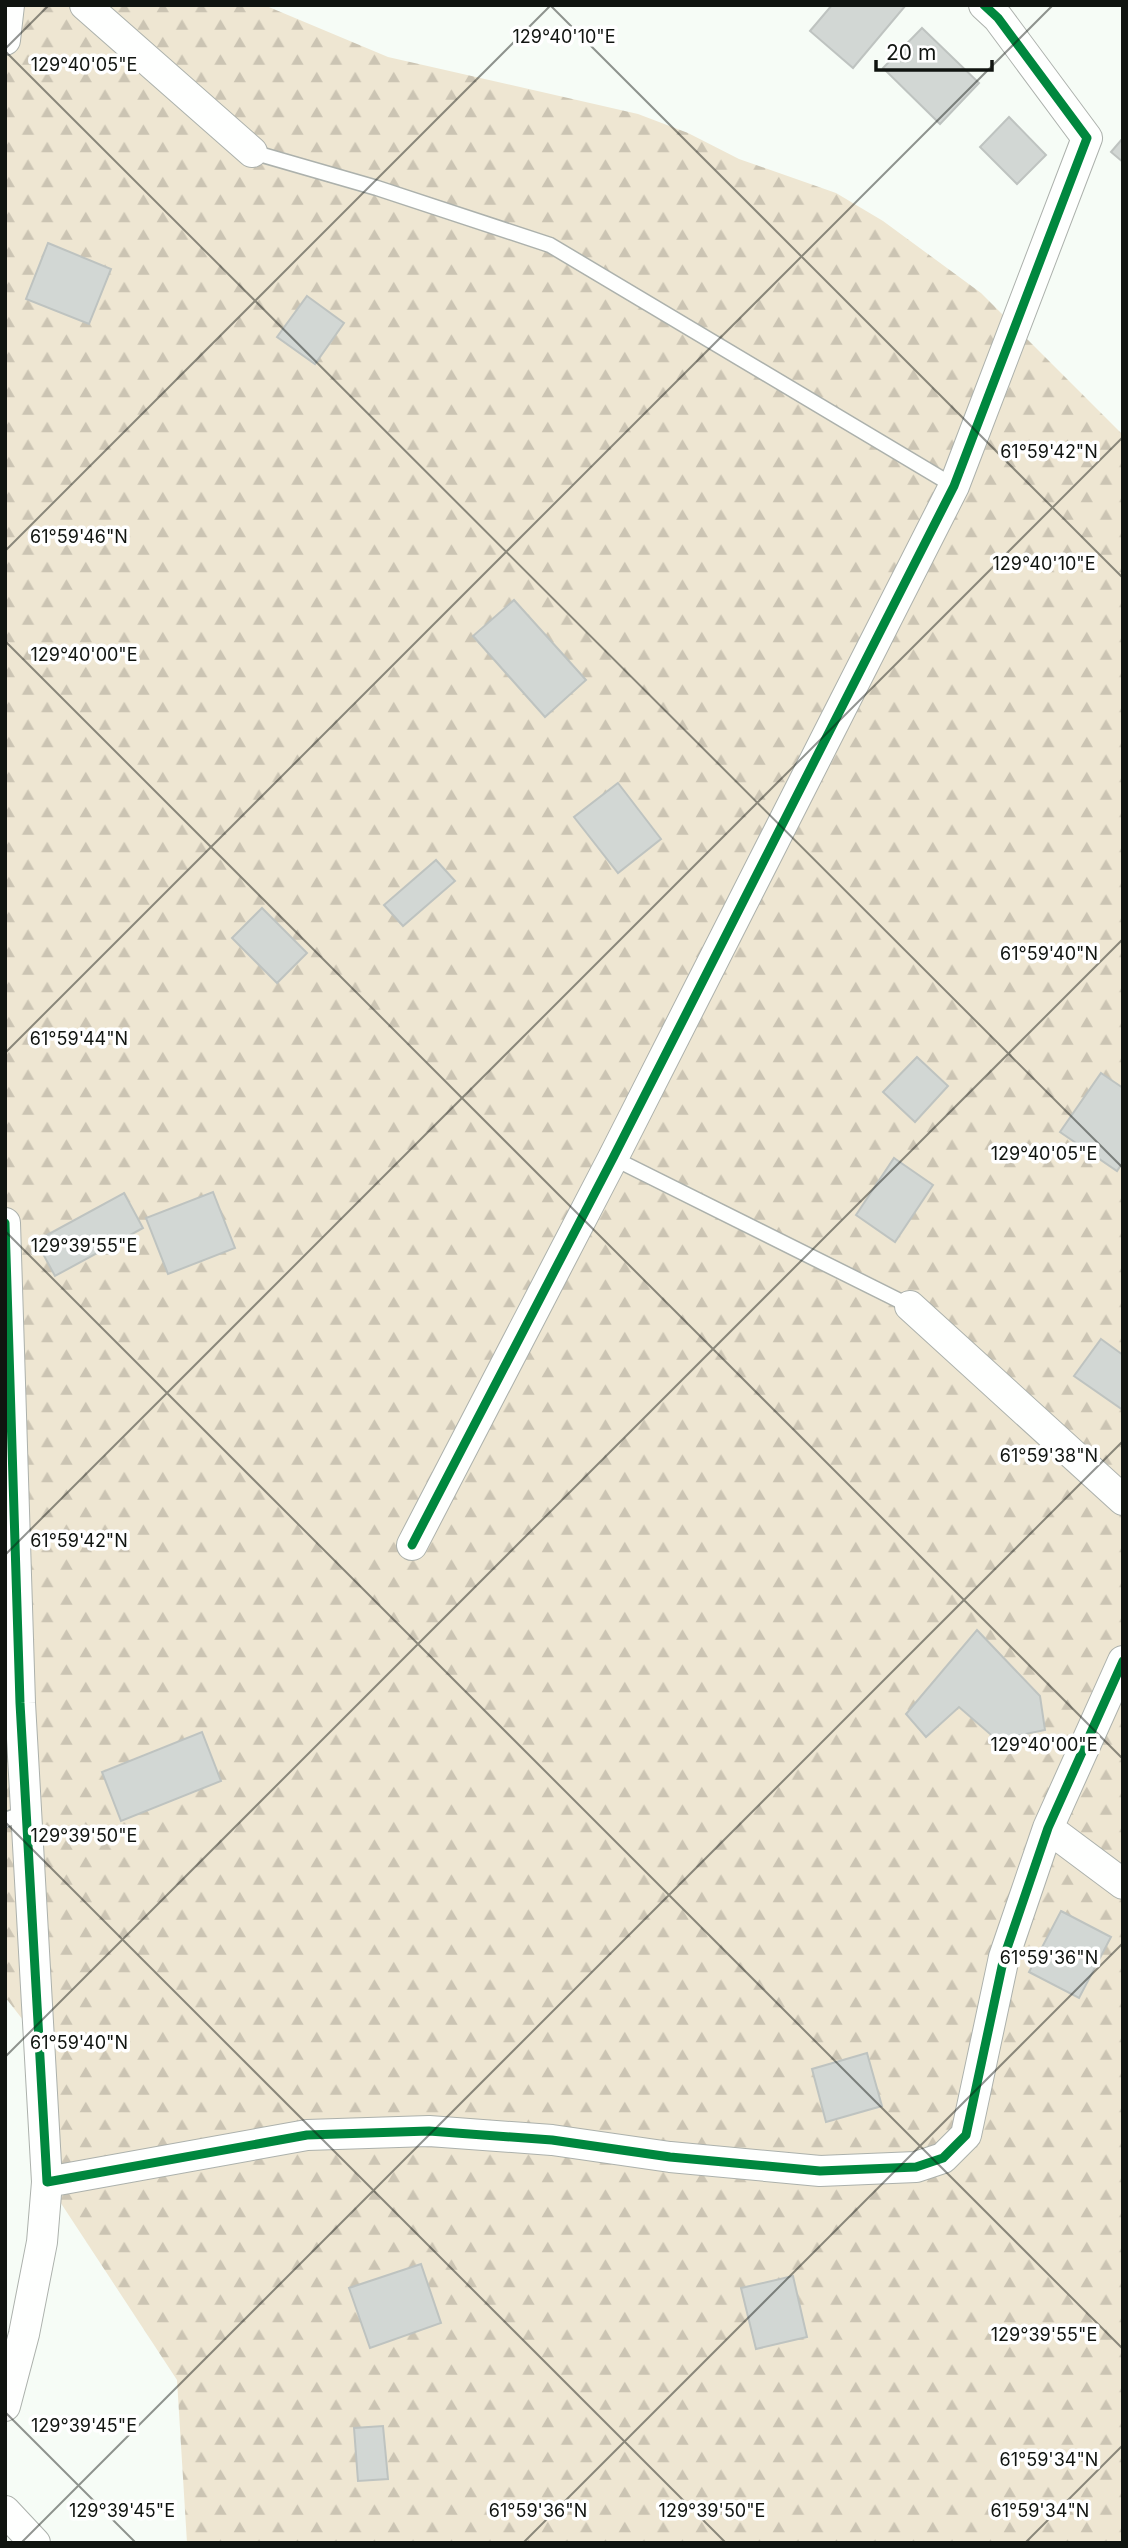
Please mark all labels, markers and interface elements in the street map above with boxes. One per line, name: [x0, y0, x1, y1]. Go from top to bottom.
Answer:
text: 129°40'10"E: [512, 26, 616, 47]
scale bar: [876, 28, 992, 72]
text: 20 m: [886, 40, 936, 65]
text: 129°40'05"E: [31, 54, 137, 75]
text: 61°59'42"N: [1000, 441, 1098, 462]
text: 61°59'46"N: [30, 526, 128, 547]
text: 129°40'10"E: [992, 553, 1096, 574]
text: 129°40'00"E: [30, 644, 138, 665]
text: 61°59'40"N: [1000, 943, 1098, 964]
text: 61°59'44"N: [30, 1028, 128, 1049]
text: 129°40'05"E: [991, 1143, 1097, 1164]
text: 129°39'55"E: [31, 1235, 137, 1256]
text: 61°59'38"N: [1000, 1445, 1098, 1466]
text: 61°59'42"N: [30, 1530, 128, 1551]
text: 129°40'00"E: [990, 1734, 1098, 1755]
text: 129°39'50"E: [31, 1825, 137, 1846]
text: 61°59'36"N: [1000, 1947, 1098, 1968]
text: 61°59'40"N: [30, 2032, 128, 2053]
text: 129°39'55"E: [991, 2324, 1097, 2345]
text: 129°39'45"E: [31, 2415, 137, 2436]
text: 61°59'34"N: [1000, 2449, 1098, 2470]
text: 129°39'45"E: [69, 2500, 175, 2521]
text: 61°59'36"N: [489, 2500, 587, 2521]
text: 129°39'50"E: [659, 2500, 765, 2521]
text: 61°59'34"N: [991, 2500, 1089, 2521]

